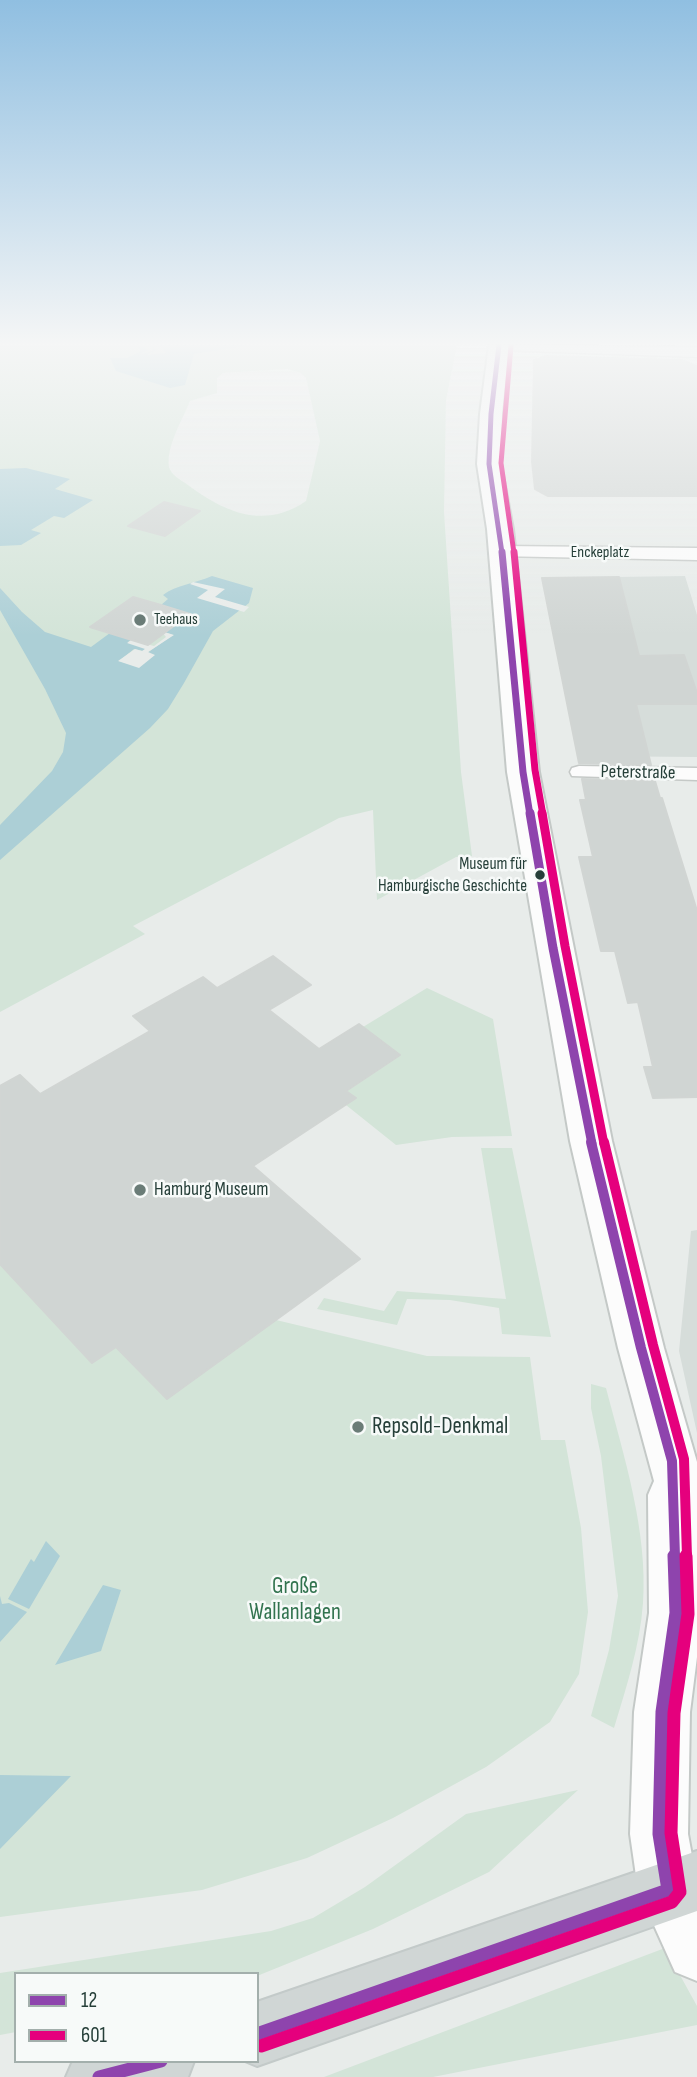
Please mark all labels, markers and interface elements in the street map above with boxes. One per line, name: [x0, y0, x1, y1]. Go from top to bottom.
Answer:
street label: Enckeplatz: [571, 543, 629, 563]
place label: Teehaus: [154, 610, 198, 630]
marker: Teehaus: [132, 612, 148, 628]
street label: Peterstraße: [600, 761, 676, 785]
place label: Museum für Hamburgische Geschichte: [378, 855, 527, 895]
marker: Museum für Hamburgische Geschichte: [533, 868, 547, 882]
place label: Hamburg Museum: [154, 1179, 268, 1201]
marker: Hamburg Museum: [132, 1182, 148, 1198]
place label: Repsold-Denkmal: [372, 1413, 508, 1441]
marker: Repsold-Denkmal: [350, 1419, 366, 1435]
park label: Große Wallanlagen: [249, 1573, 341, 1627]
legend: [14, 1972, 259, 2063]
text: 12: [81, 1988, 97, 2013]
text: 601: [81, 2023, 107, 2048]

